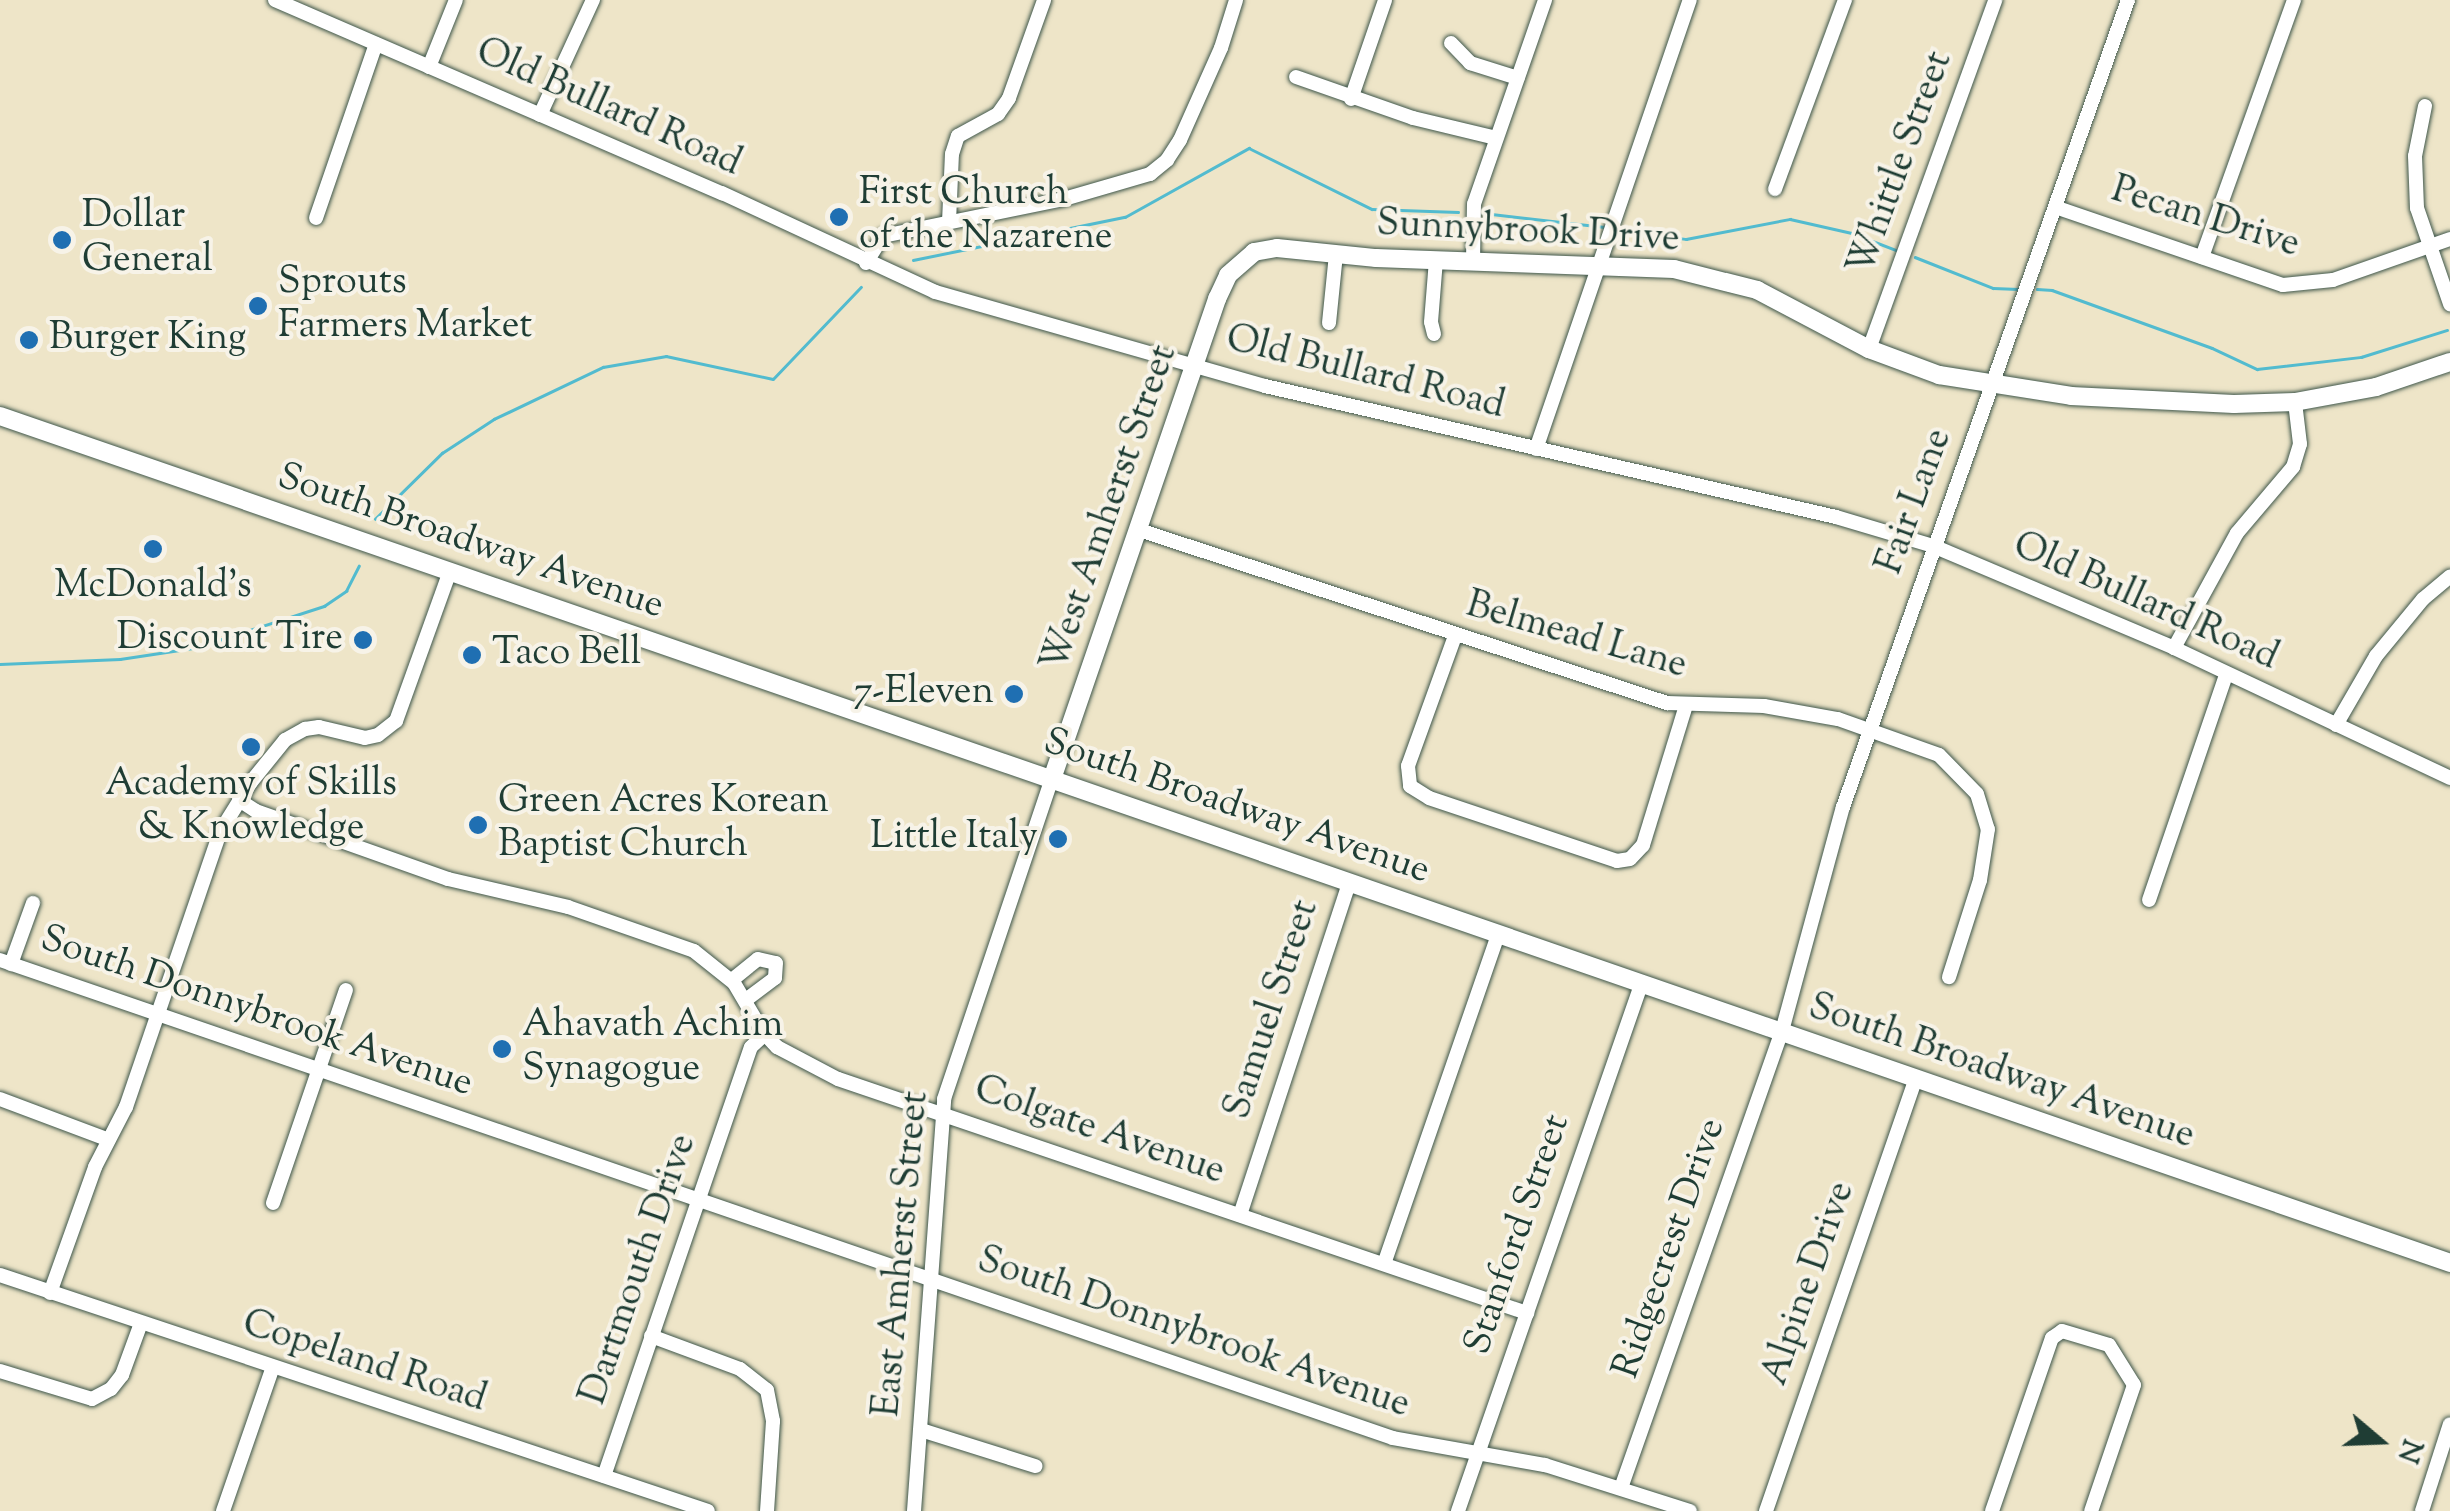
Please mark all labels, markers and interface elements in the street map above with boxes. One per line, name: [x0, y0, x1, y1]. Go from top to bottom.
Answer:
street label: Old Bullard Road: [468, 30, 748, 188]
street label: Whittle Street: [1840, 46, 1964, 282]
street label: Pecan Drive: [2105, 169, 2305, 269]
place label: First Church of the Nazarene: [859, 172, 1112, 262]
place label: Dollar General: [82, 195, 213, 284]
street label: Sunnybrook Drive: [1375, 202, 1681, 264]
marker: First Church of the Nazarene: [828, 206, 850, 228]
marker: Dollar General: [51, 229, 73, 251]
place label: Sprouts Farmers Market: [278, 261, 532, 350]
marker: Sprouts Farmers Market: [247, 295, 269, 317]
place label: Burger King: [49, 317, 246, 363]
street label: Old Bullard Road: [1221, 317, 1509, 431]
marker: Burger King: [18, 329, 40, 351]
street label: West Amherst Street: [1034, 340, 1188, 678]
street label: Fair Lane: [1869, 423, 1963, 581]
street label: South Broadway Avenue: [271, 455, 669, 631]
street label: Old Bullard Road: [2005, 524, 2285, 682]
marker: McDonald's: [142, 538, 164, 560]
place label: McDonald's: [54, 565, 252, 611]
street label: Belmead Lane: [1460, 584, 1692, 690]
place label: Discount Tire: [117, 617, 343, 663]
marker: Discount Tire: [352, 629, 374, 651]
place label: Taco Bell: [492, 632, 641, 678]
marker: Taco Bell: [461, 644, 483, 666]
place label: 7-Eleven: [854, 671, 994, 717]
marker: 7-Eleven: [1003, 683, 1025, 705]
street label: South Broadway Avenue: [1037, 720, 1435, 896]
marker: Academy of Skills & Knowledge: [240, 736, 262, 758]
place label: Academy of Skills & Knowledge: [105, 763, 397, 852]
place label: Green Acres Korean Baptist Church: [498, 780, 829, 869]
marker: Green Acres Korean Baptist Church: [467, 814, 489, 836]
place label: Little Italy: [870, 816, 1038, 862]
marker: Little Italy: [1047, 828, 1069, 850]
street label: Samuel Street: [1216, 895, 1330, 1125]
street label: South Donnybrook Avenue: [34, 918, 478, 1108]
street label: South Broadway Avenue: [1802, 985, 2200, 1161]
place label: Ahavath Achim Synagogue: [522, 1004, 783, 1094]
marker: Ahavath Achim Synagogue: [491, 1038, 513, 1060]
street label: Colgate Avenue: [968, 1068, 1230, 1196]
street label: East Amherst Street: [866, 1089, 940, 1419]
street label: Stanford Street: [1457, 1109, 1581, 1361]
street label: Ridgecrest Drive: [1605, 1113, 1737, 1385]
street label: Dartmouth Drive: [572, 1129, 708, 1411]
street label: Alpine Drive: [1754, 1176, 1866, 1392]
street label: South Donnybrook Avenue: [971, 1239, 1415, 1429]
street label: Copeland Road: [236, 1302, 492, 1424]
north arrow: [2330, 1391, 2430, 1491]
text: N: [2386, 1434, 2431, 1468]

